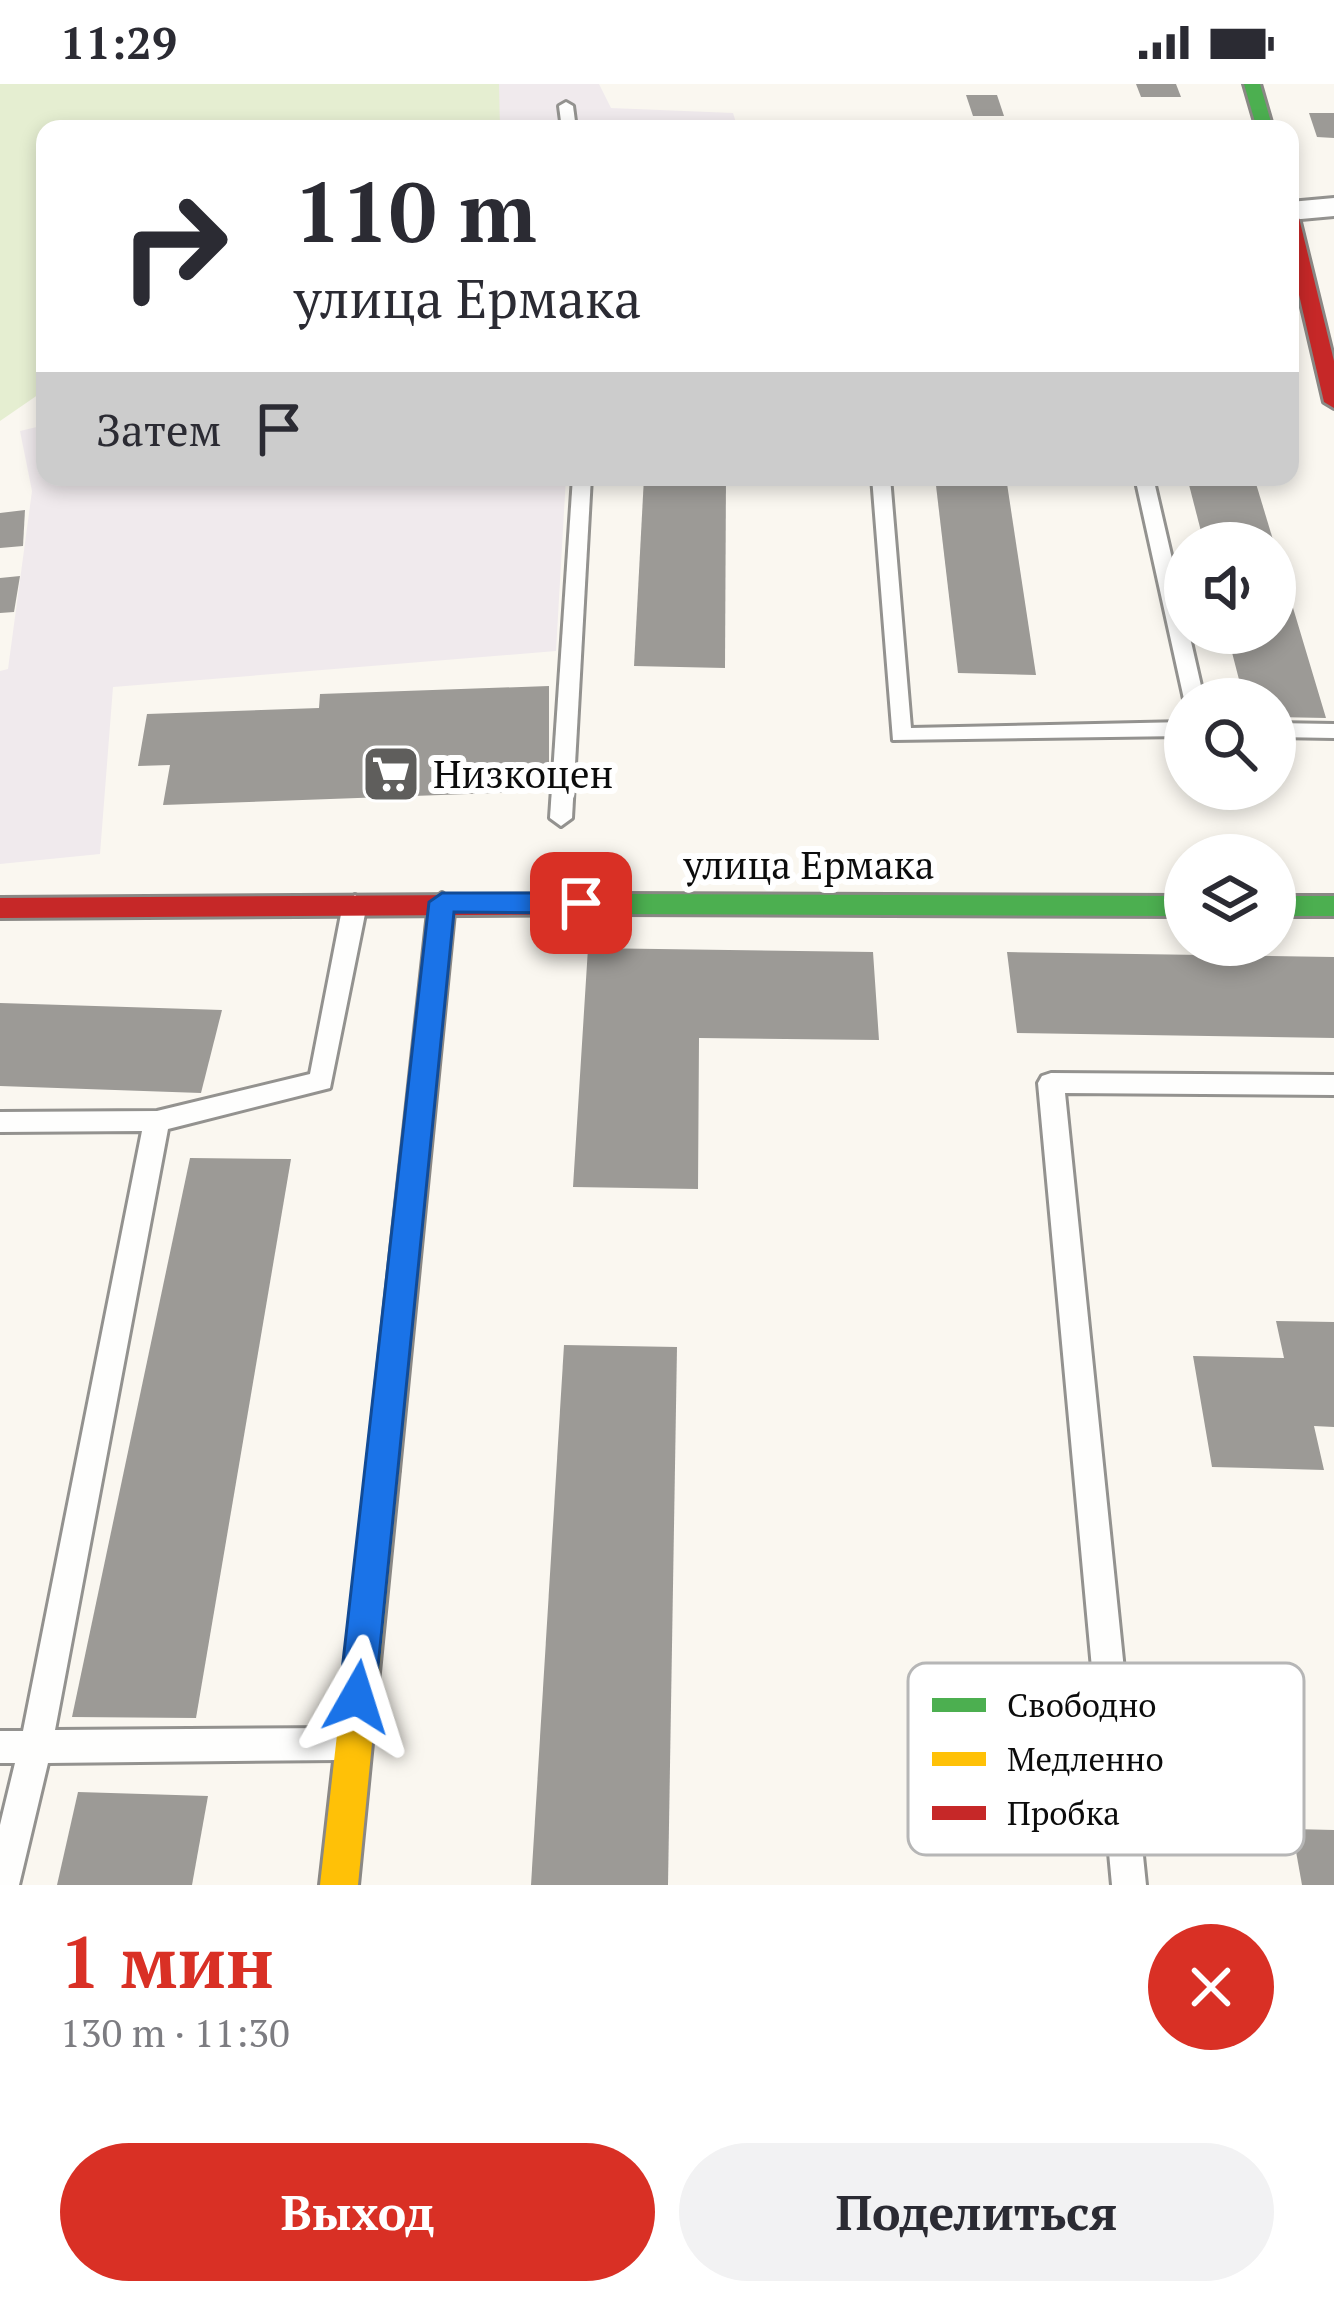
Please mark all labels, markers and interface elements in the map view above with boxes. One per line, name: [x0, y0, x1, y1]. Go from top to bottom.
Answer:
text: 11:29: [60, 12, 177, 72]
text: 110 m: [294, 155, 537, 266]
icon: right: [96, 168, 252, 324]
text: улица Ермака: [294, 262, 641, 333]
icon: arrive: [246, 396, 312, 462]
text: Затем: [96, 399, 222, 459]
map controls: [1164, 522, 1296, 966]
button: sound: [1164, 522, 1296, 654]
button: search: [1164, 678, 1296, 810]
supermarket icon: Низкоцен: [360, 743, 422, 805]
place label: Низкоцен: [433, 747, 613, 799]
button: layers: [1164, 834, 1296, 966]
street label: улица Ермака: [683, 838, 934, 890]
pin: [530, 852, 632, 954]
icon: arrive: [548, 870, 614, 936]
position arrow: [294, 1634, 420, 1760]
legend: [908, 1663, 1304, 1855]
text: Свободно: [1007, 1683, 1157, 1726]
text: Медленно: [1007, 1737, 1164, 1780]
text: Пробка: [1007, 1791, 1120, 1834]
text: 1 мин: [60, 1913, 274, 2009]
button: close: [1148, 1924, 1274, 2050]
text: 130 m · 11:30: [60, 2006, 290, 2058]
button: Выход: [60, 2143, 655, 2281]
button: Поделиться: [679, 2143, 1274, 2281]

